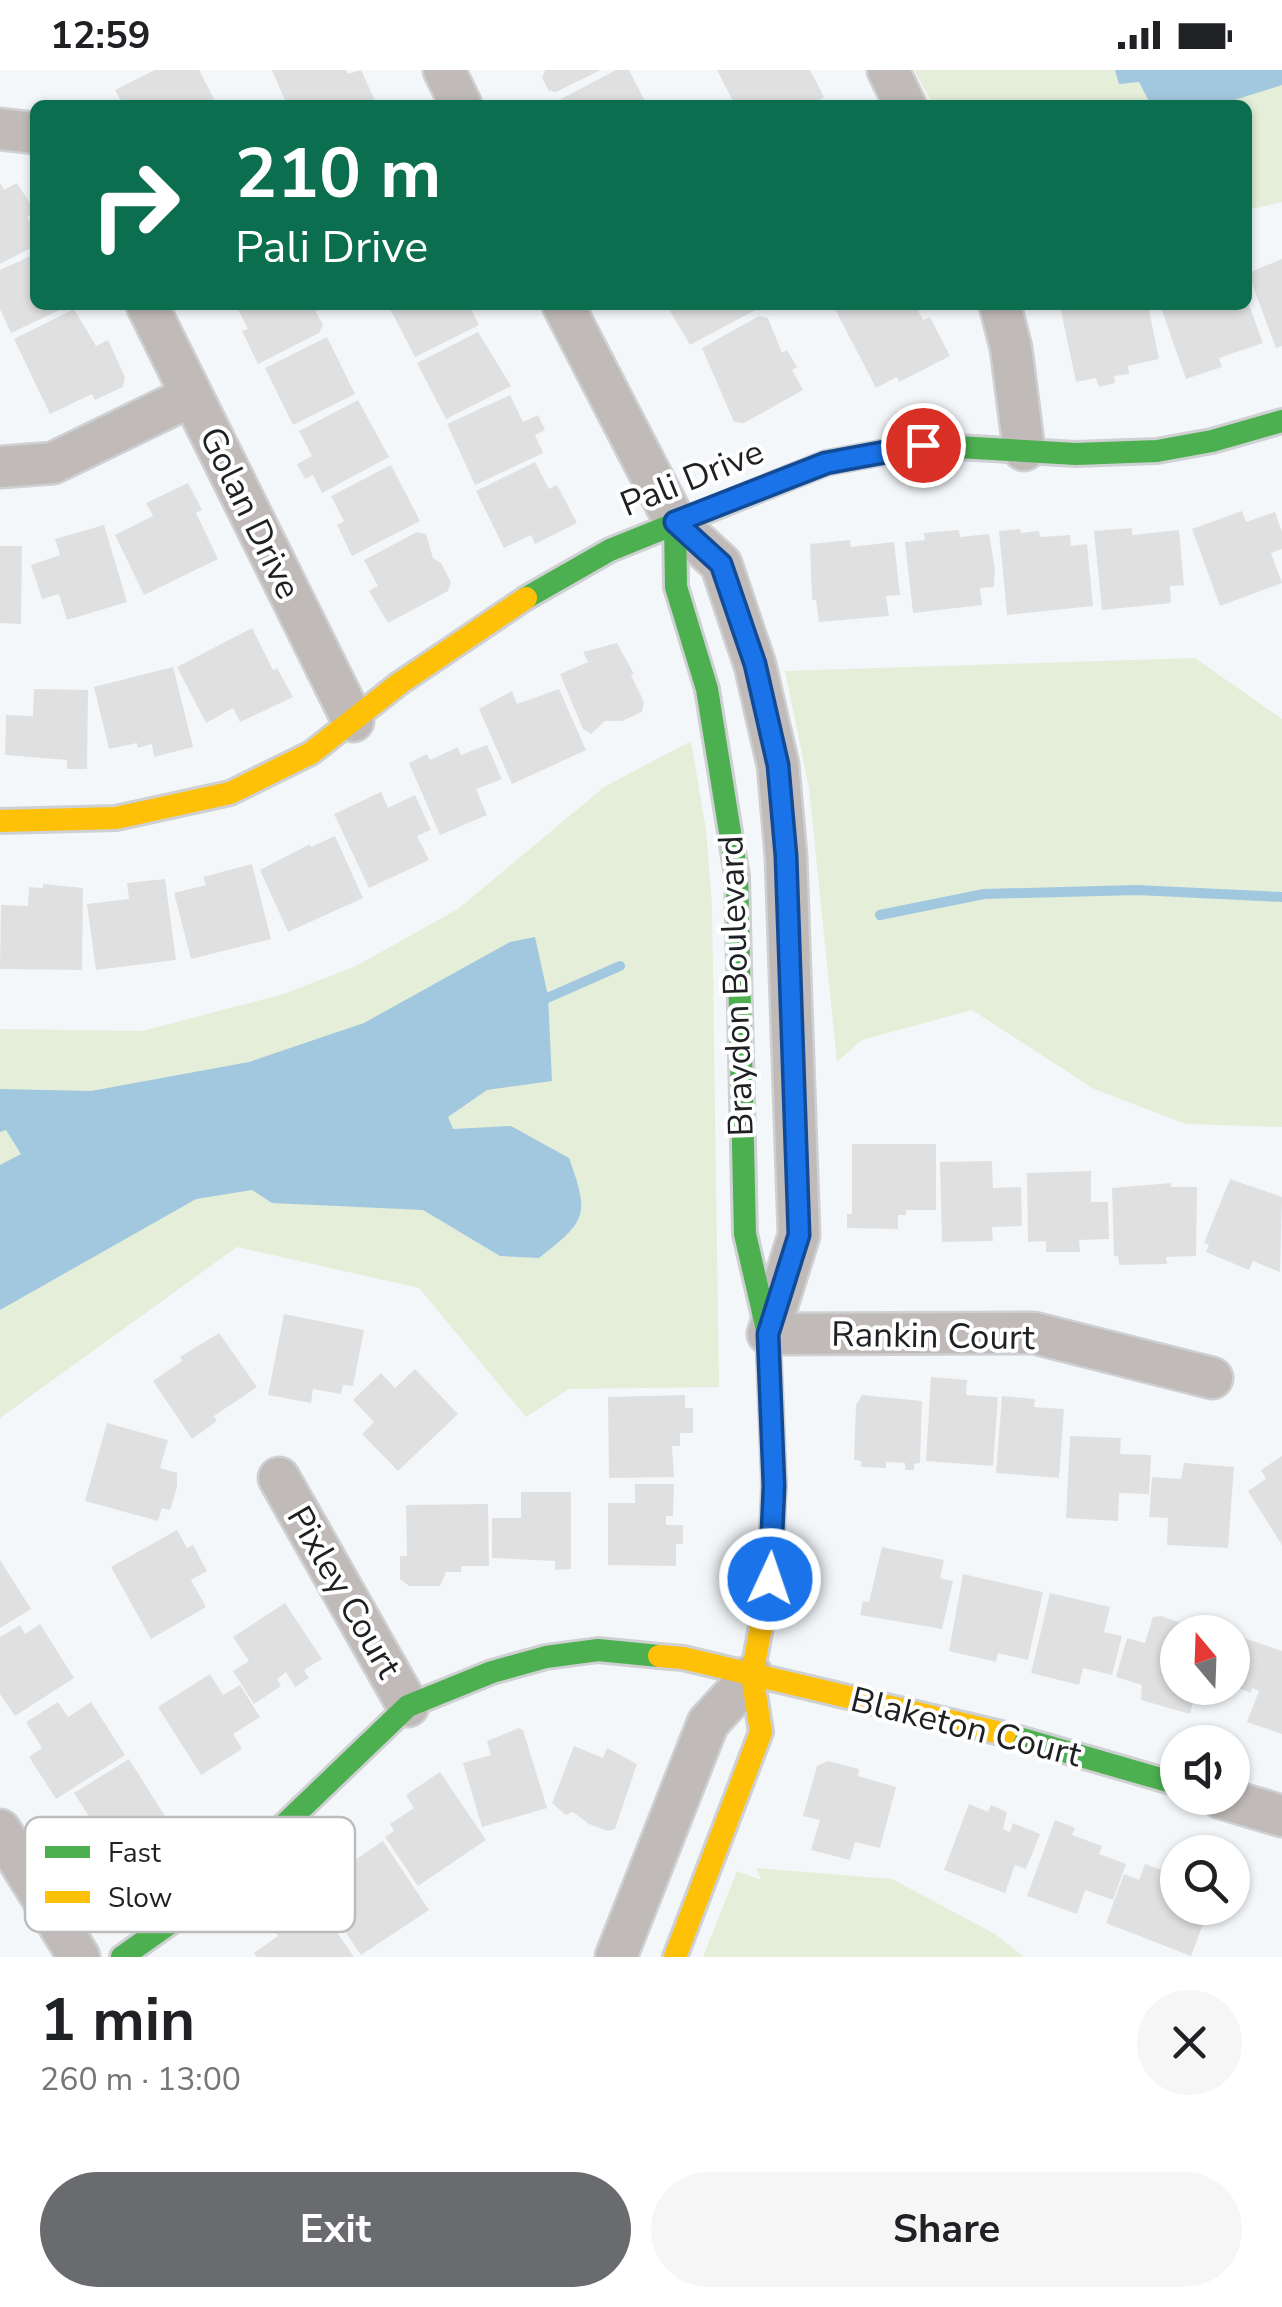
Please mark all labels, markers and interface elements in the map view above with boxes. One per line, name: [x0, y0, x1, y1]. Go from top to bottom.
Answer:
text: 12:59: [50, 10, 151, 61]
text: 210 m: [235, 126, 441, 222]
icon: right: [70, 140, 200, 270]
text: Pali Drive: [235, 217, 428, 278]
pin: [881, 403, 966, 488]
icon: arrive: [896, 418, 951, 473]
street label: Golan Drive: [188, 419, 312, 607]
street label: Pali Drive: [613, 428, 771, 528]
street label: Braydon Boulevard: [707, 835, 765, 1137]
street label: Rankin Court: [831, 1311, 1036, 1361]
street label: Pixley Court: [276, 1497, 413, 1687]
position arrow: [718, 1527, 822, 1631]
north arrow: [1160, 1615, 1250, 1705]
map controls: [1160, 1615, 1250, 1925]
street label: Blaketon Court: [846, 1676, 1087, 1779]
button: sound: [1160, 1725, 1250, 1815]
legend: [25, 1817, 355, 1932]
text: Fast: [108, 1834, 161, 1872]
button: search: [1160, 1835, 1250, 1925]
text: Slow: [108, 1879, 172, 1917]
text: 1 min: [40, 1979, 195, 2061]
button: close: [1137, 1990, 1242, 2095]
text: 260 m · 13:00: [40, 2058, 241, 2101]
button: Exit: [40, 2172, 631, 2287]
button: Share: [651, 2172, 1242, 2287]

